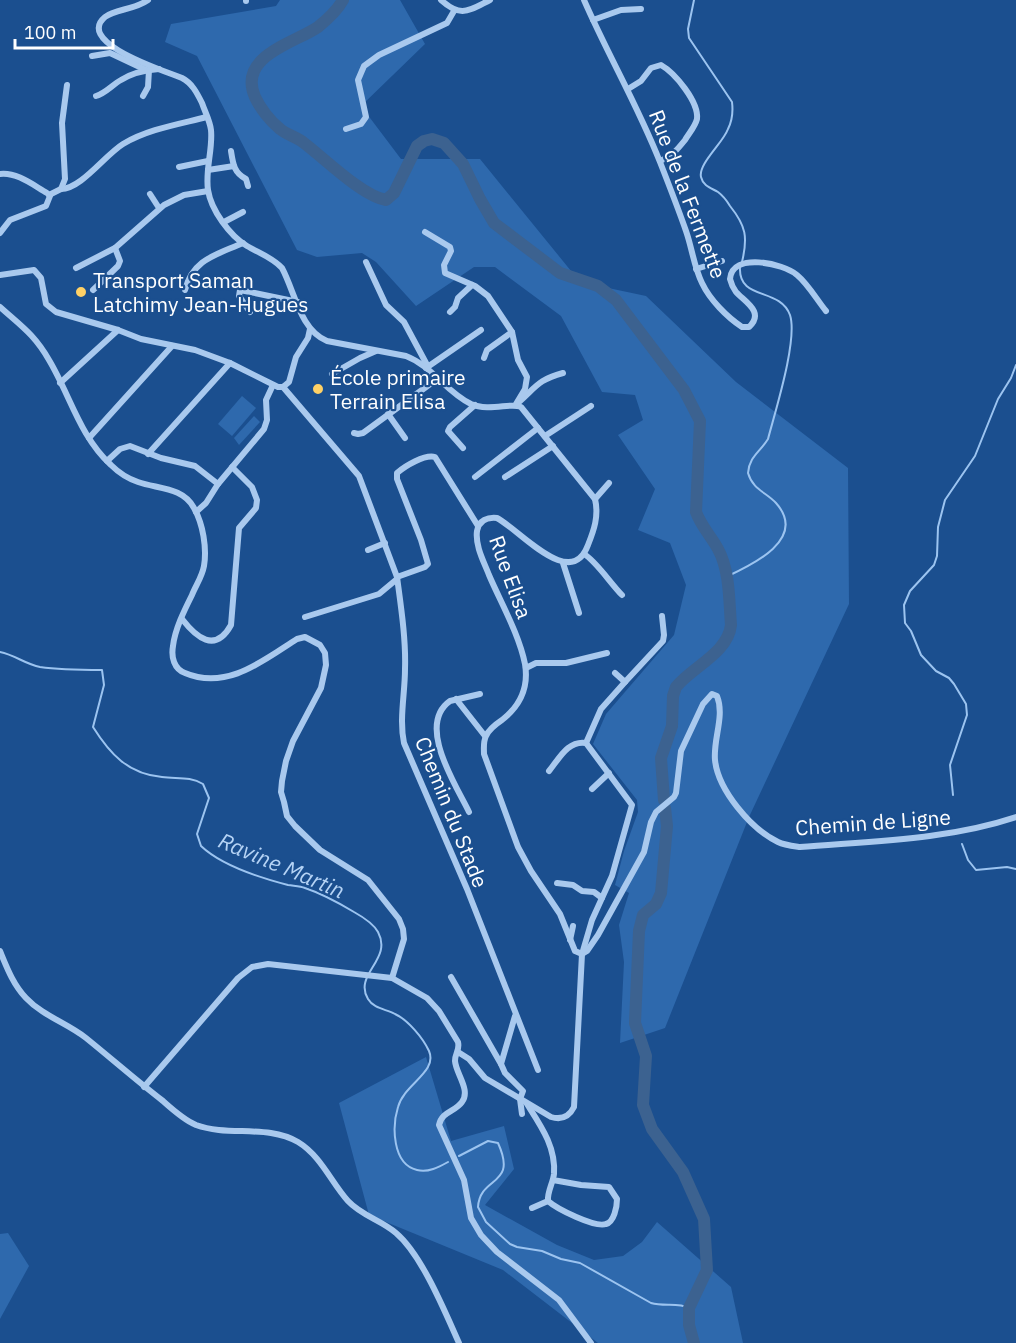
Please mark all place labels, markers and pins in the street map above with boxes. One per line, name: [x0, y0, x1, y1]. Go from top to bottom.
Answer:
place label: Transport Saman Latchimy Jean-Hugues: [93, 266, 309, 318]
marker: Transport Saman Latchimy Jean-Hugues: [74, 285, 88, 299]
place label: École primaire Terrain Elisa: [330, 363, 466, 415]
marker: École primaire Terrain Elisa: [311, 382, 325, 396]

